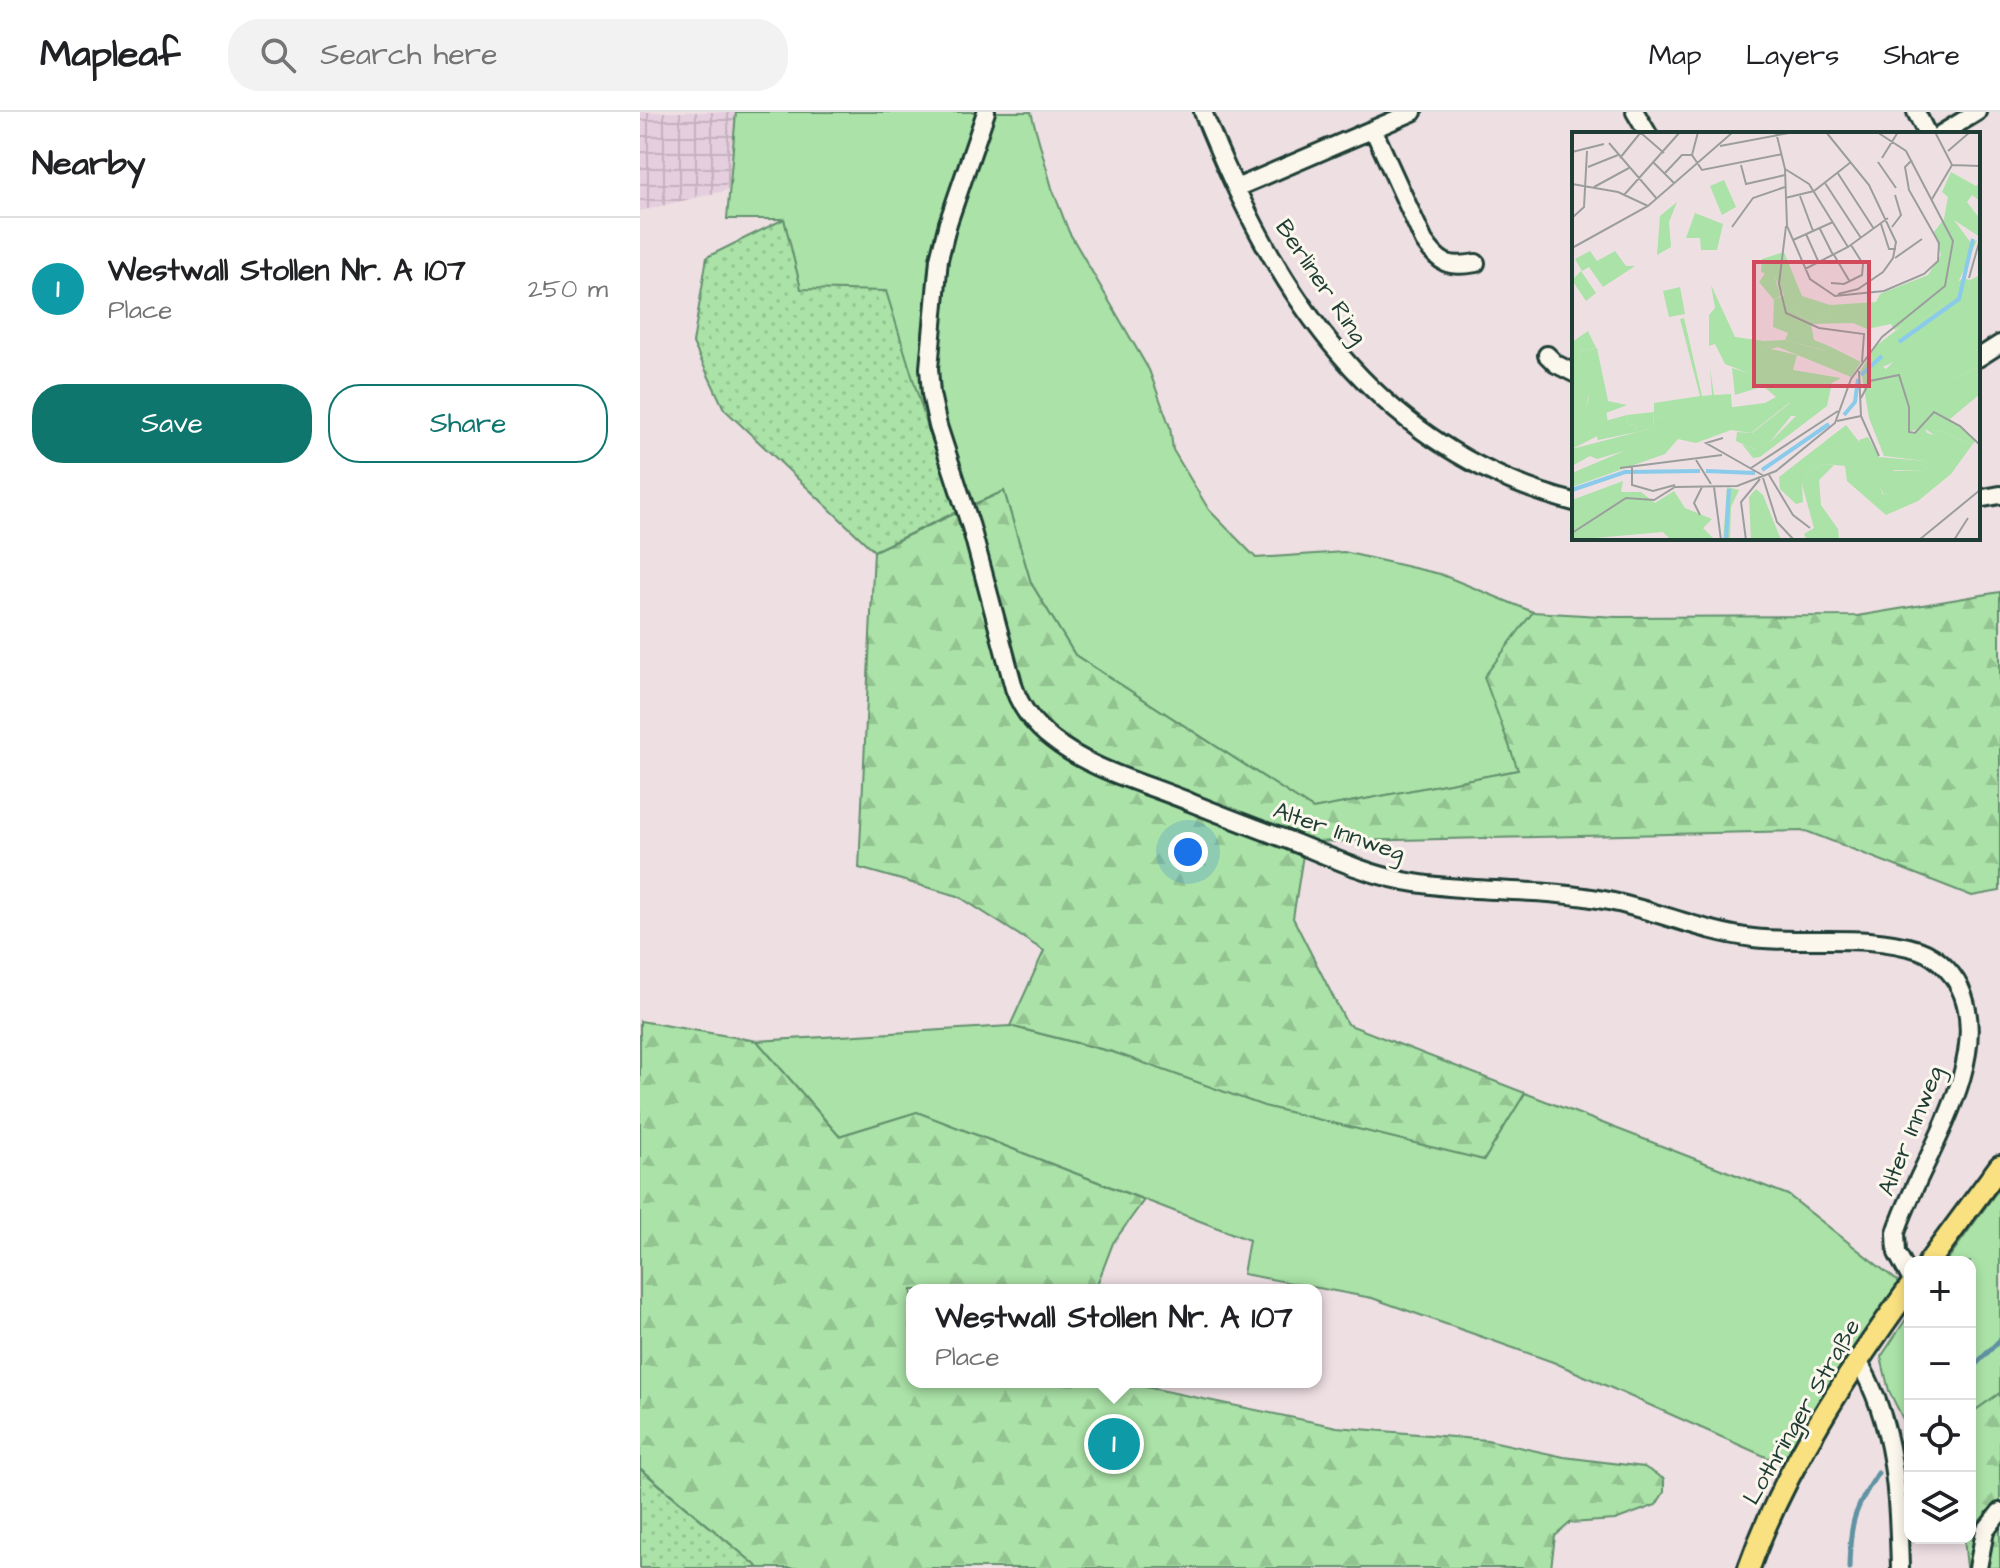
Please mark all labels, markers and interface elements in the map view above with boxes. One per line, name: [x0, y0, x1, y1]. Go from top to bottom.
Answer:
search box: [228, 19, 788, 91]
text: Mapleaf: [40, 29, 180, 81]
icon: search: [256, 33, 300, 77]
text: Search here: [320, 34, 497, 76]
text: Map: [1649, 36, 1702, 75]
text: Layers: [1746, 36, 1839, 75]
text: Share: [1883, 36, 1960, 75]
inset map: [1572, 132, 1980, 540]
text: Nearby: [32, 140, 146, 188]
street label: Berliner Ring: [1266, 213, 1375, 352]
text: Westwall Stollen Nr. A 107: [108, 250, 466, 292]
text: 1: [56, 271, 60, 307]
text: 250 m: [528, 271, 608, 307]
text: Place: [108, 292, 172, 328]
button: Save: [32, 384, 312, 463]
button: Share: [328, 384, 608, 463]
street label: Alter Innweg: [1268, 794, 1409, 871]
your location: [1168, 832, 1208, 872]
street label: Alter Innweg: [1870, 1061, 1953, 1201]
map controls: [1904, 1256, 1976, 1544]
button: +: [1904, 1256, 1976, 1328]
popup: [906, 1284, 1322, 1388]
text: Westwall Stollen Nr. A 107: [935, 1297, 1293, 1339]
street label: Lothringer Straße: [1735, 1313, 1870, 1512]
button: −: [1904, 1328, 1976, 1400]
text: Place: [935, 1339, 1000, 1375]
button: locate: [1904, 1400, 1976, 1472]
pin: 1: [1088, 1414, 1140, 1474]
button: layers: [1904, 1472, 1976, 1544]

